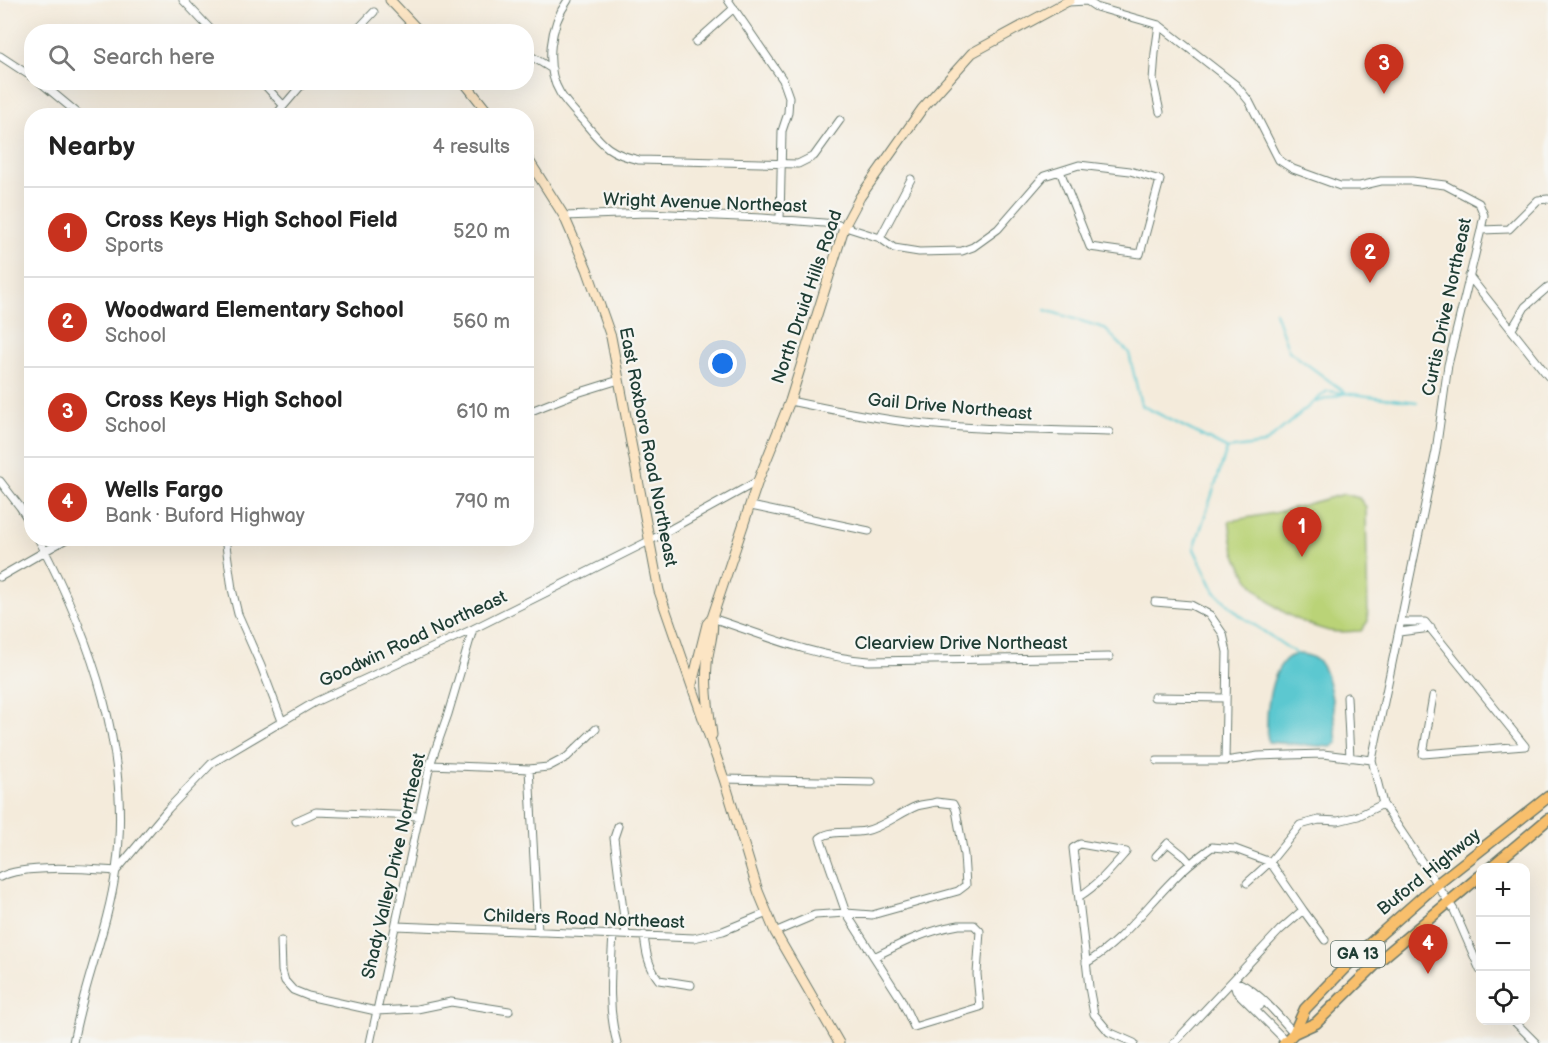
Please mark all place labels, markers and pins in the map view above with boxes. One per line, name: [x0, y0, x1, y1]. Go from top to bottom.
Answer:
pin: 3: [1364, 44, 1404, 94]
pin: 2: [1350, 234, 1390, 283]
pin: 1: [1282, 508, 1322, 557]
pin: 4: [1408, 924, 1448, 974]

